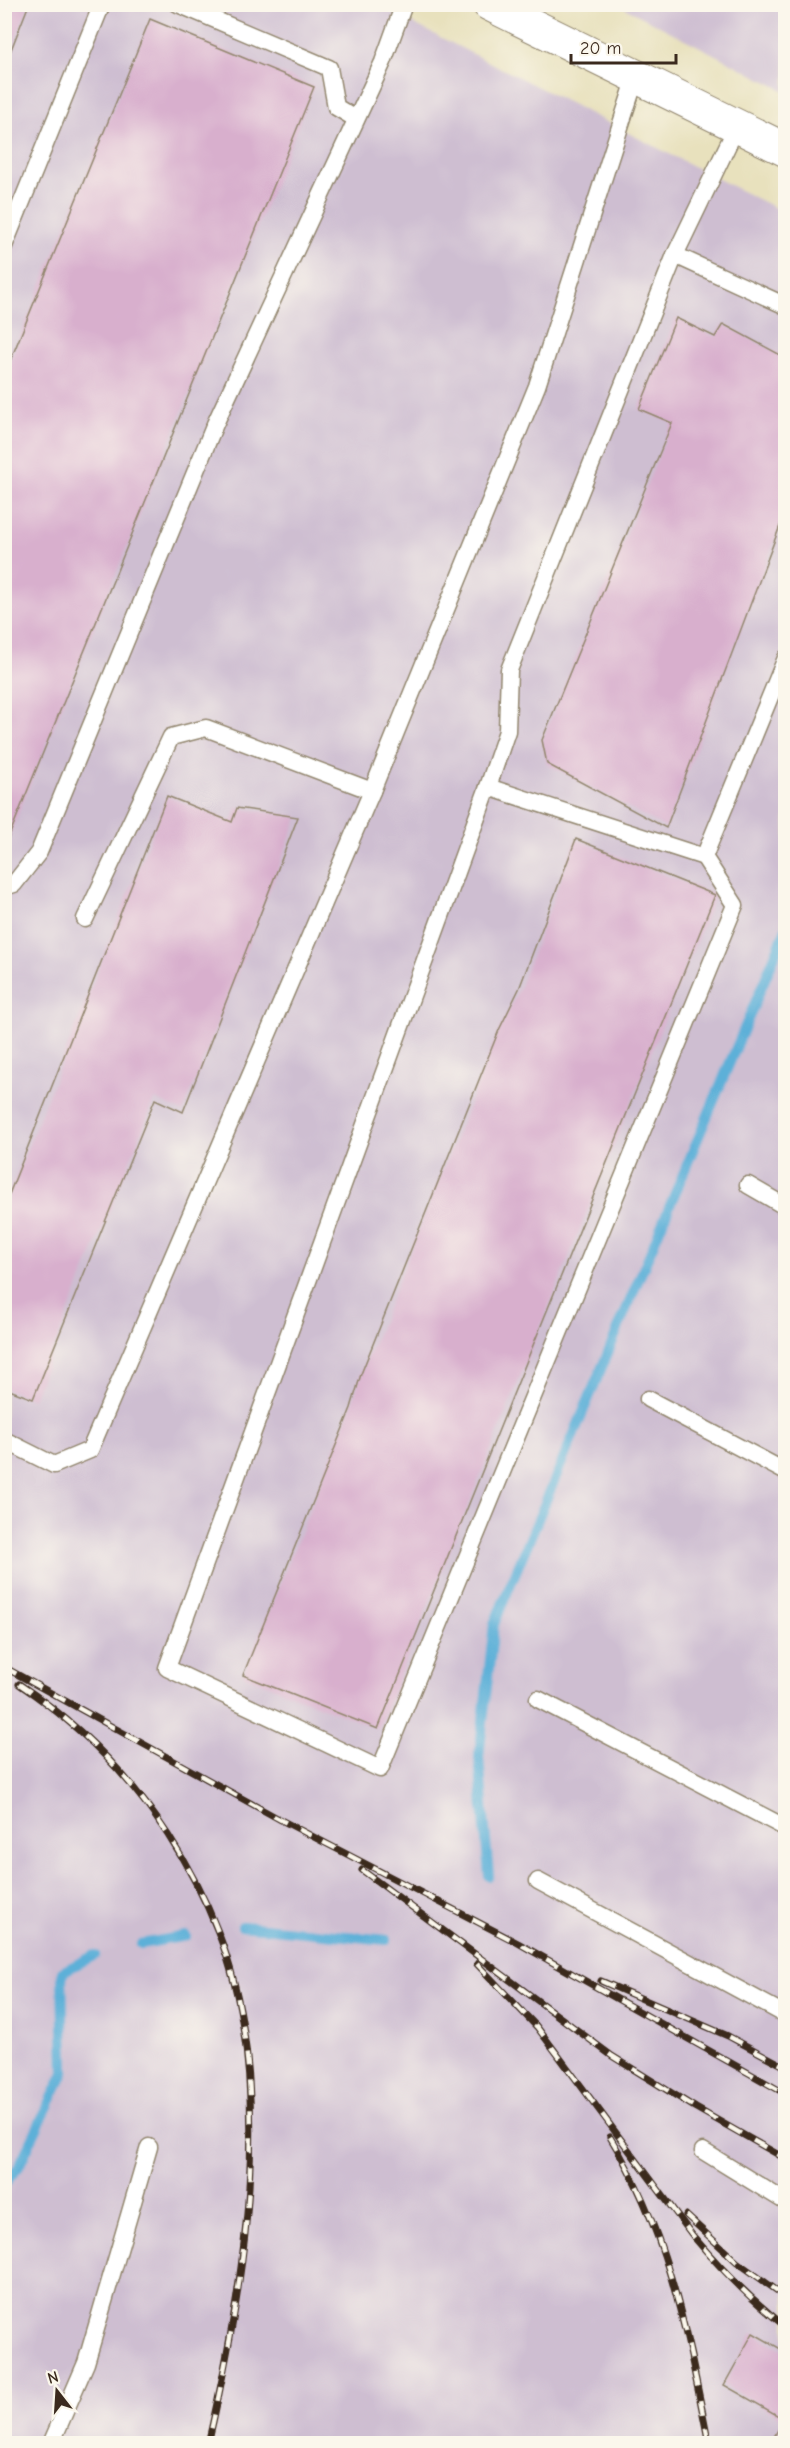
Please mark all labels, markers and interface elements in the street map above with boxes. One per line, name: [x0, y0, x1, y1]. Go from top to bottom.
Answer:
scale bar: [571, 27, 676, 65]
text: 20 m: [580, 38, 621, 59]
north arrow: [27, 2361, 87, 2421]
text: N: [45, 2367, 61, 2388]

